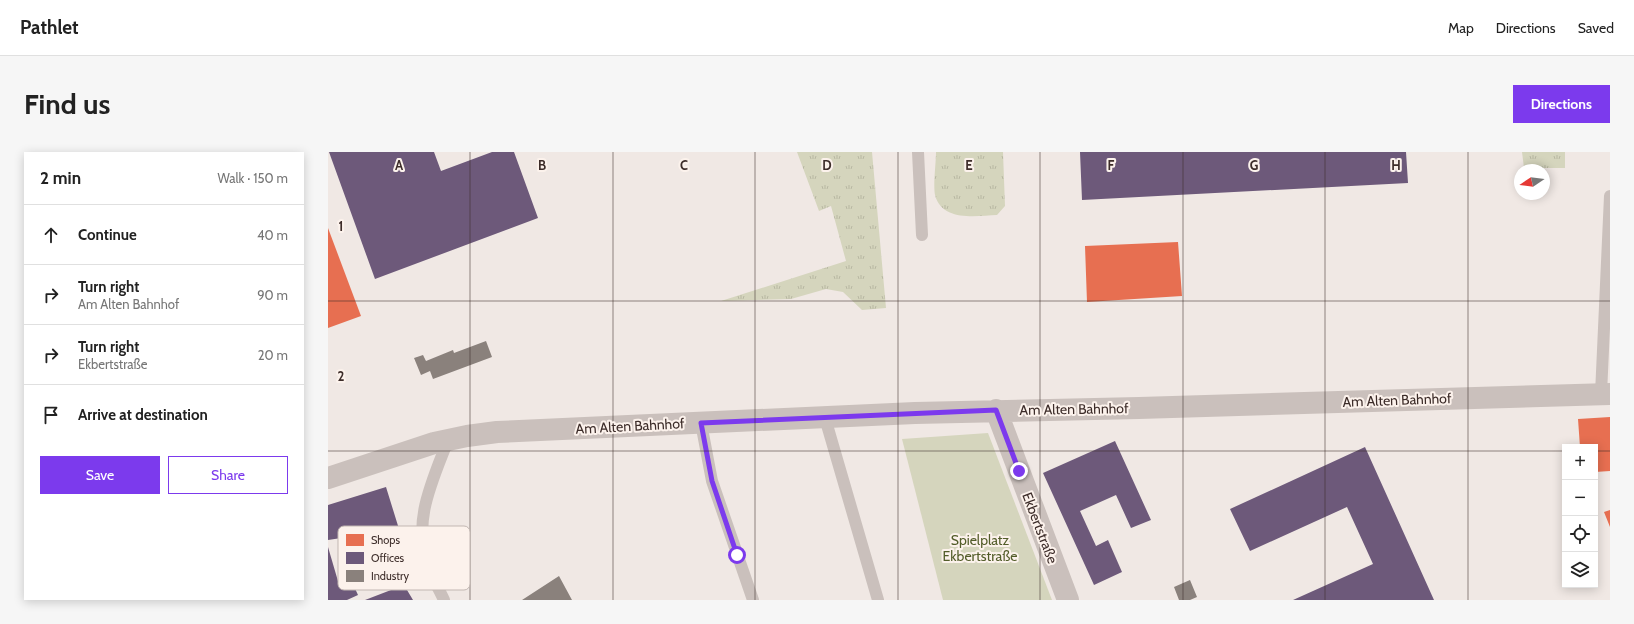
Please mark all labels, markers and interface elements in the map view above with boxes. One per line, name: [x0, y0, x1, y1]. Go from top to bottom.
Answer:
text: Pathlet: [20, 16, 79, 39]
text: Map: [1448, 19, 1474, 37]
text: Directions: [1496, 19, 1556, 37]
text: Saved: [1578, 19, 1614, 37]
button: Directions: [1513, 85, 1610, 123]
text: Find us: [24, 87, 110, 121]
text: A: [395, 157, 404, 173]
text: B: [538, 157, 546, 173]
text: C: [680, 157, 688, 173]
text: D: [822, 157, 832, 173]
text: E: [965, 157, 973, 173]
text: F: [1108, 157, 1115, 173]
text: G: [1250, 157, 1259, 173]
text: H: [1391, 157, 1401, 173]
north arrow: [1514, 164, 1550, 200]
text: 2 min: [40, 168, 81, 188]
text: Walk · 150 m: [217, 170, 288, 186]
text: 1: [339, 218, 343, 234]
icon: ahead: [40, 224, 62, 246]
text: Continue: [78, 226, 137, 244]
text: 40 m: [257, 227, 288, 243]
text: Turn right: [78, 278, 139, 296]
icon: right: [40, 284, 62, 306]
text: 90 m: [257, 287, 288, 303]
text: Am Alten Bahnhof: [78, 296, 179, 312]
text: Turn right: [78, 338, 139, 356]
icon: right: [40, 344, 62, 366]
text: 20 m: [258, 347, 288, 363]
text: Ekbertstraße: [78, 356, 148, 372]
text: 2: [338, 368, 345, 384]
street label: Am Alten Bahnhof: [1342, 389, 1452, 411]
street label: Am Alten Bahnhof: [1019, 399, 1129, 419]
icon: arrive: [40, 404, 62, 426]
text: Arrive at destination: [78, 406, 208, 424]
street label: Am Alten Bahnhof: [575, 414, 685, 438]
map controls: [1562, 444, 1598, 588]
button: +: [1562, 444, 1598, 480]
button: Save: [40, 456, 160, 494]
button: Share: [168, 456, 288, 494]
route end: [1010, 462, 1028, 480]
button: −: [1562, 480, 1598, 516]
street label: Ekbertstraße: [1018, 490, 1062, 566]
button: locate: [1562, 516, 1598, 552]
legend: [338, 526, 470, 590]
park label: Spielplatz Ekbertstraße: [943, 531, 1017, 565]
text: Shops: [371, 533, 400, 547]
route start: [728, 546, 746, 564]
text: Offices: [371, 551, 405, 565]
button: layers: [1562, 552, 1598, 588]
text: Industry: [371, 569, 409, 583]

